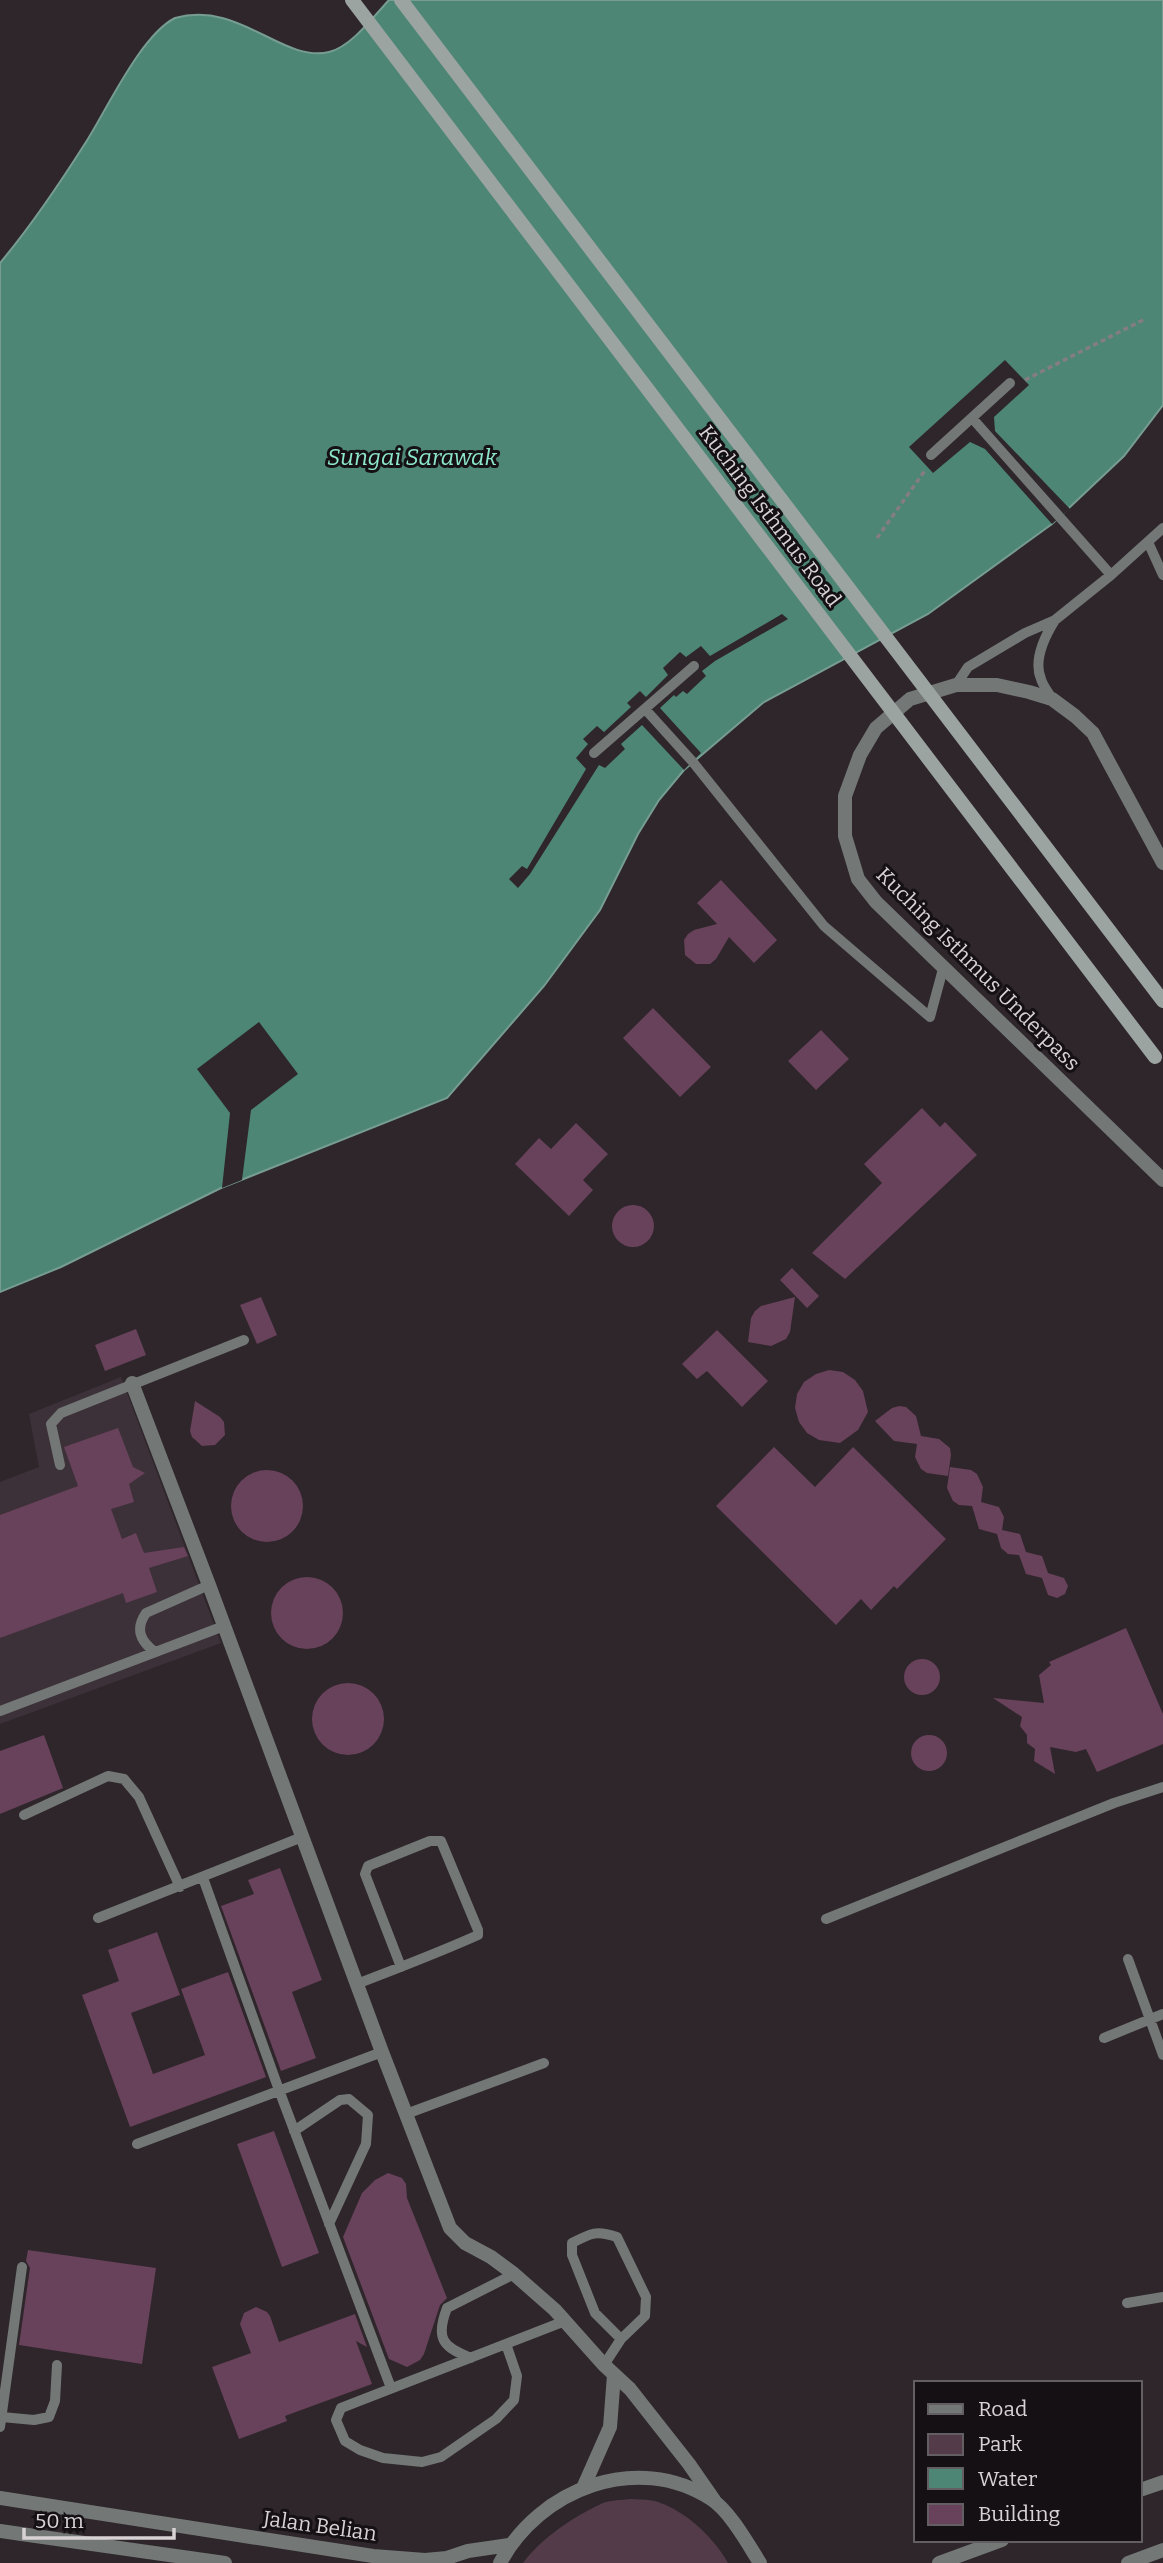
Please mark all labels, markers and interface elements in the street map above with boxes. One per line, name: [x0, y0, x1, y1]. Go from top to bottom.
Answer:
street label: Kuching Isthmus Road: [693, 420, 847, 612]
water label: Sungai Sarawak: [327, 443, 498, 471]
street label: Kuching Isthmus Underpass: [871, 862, 1085, 1076]
legend: [914, 2381, 1142, 2542]
text: Road: [978, 2396, 1027, 2422]
text: Park: [978, 2431, 1022, 2457]
text: Water: [978, 2466, 1037, 2492]
scale bar: [24, 2496, 175, 2540]
text: Building: [978, 2501, 1061, 2527]
street label: Jalan Belian: [261, 2505, 378, 2547]
text: 50 m: [35, 2508, 84, 2534]

